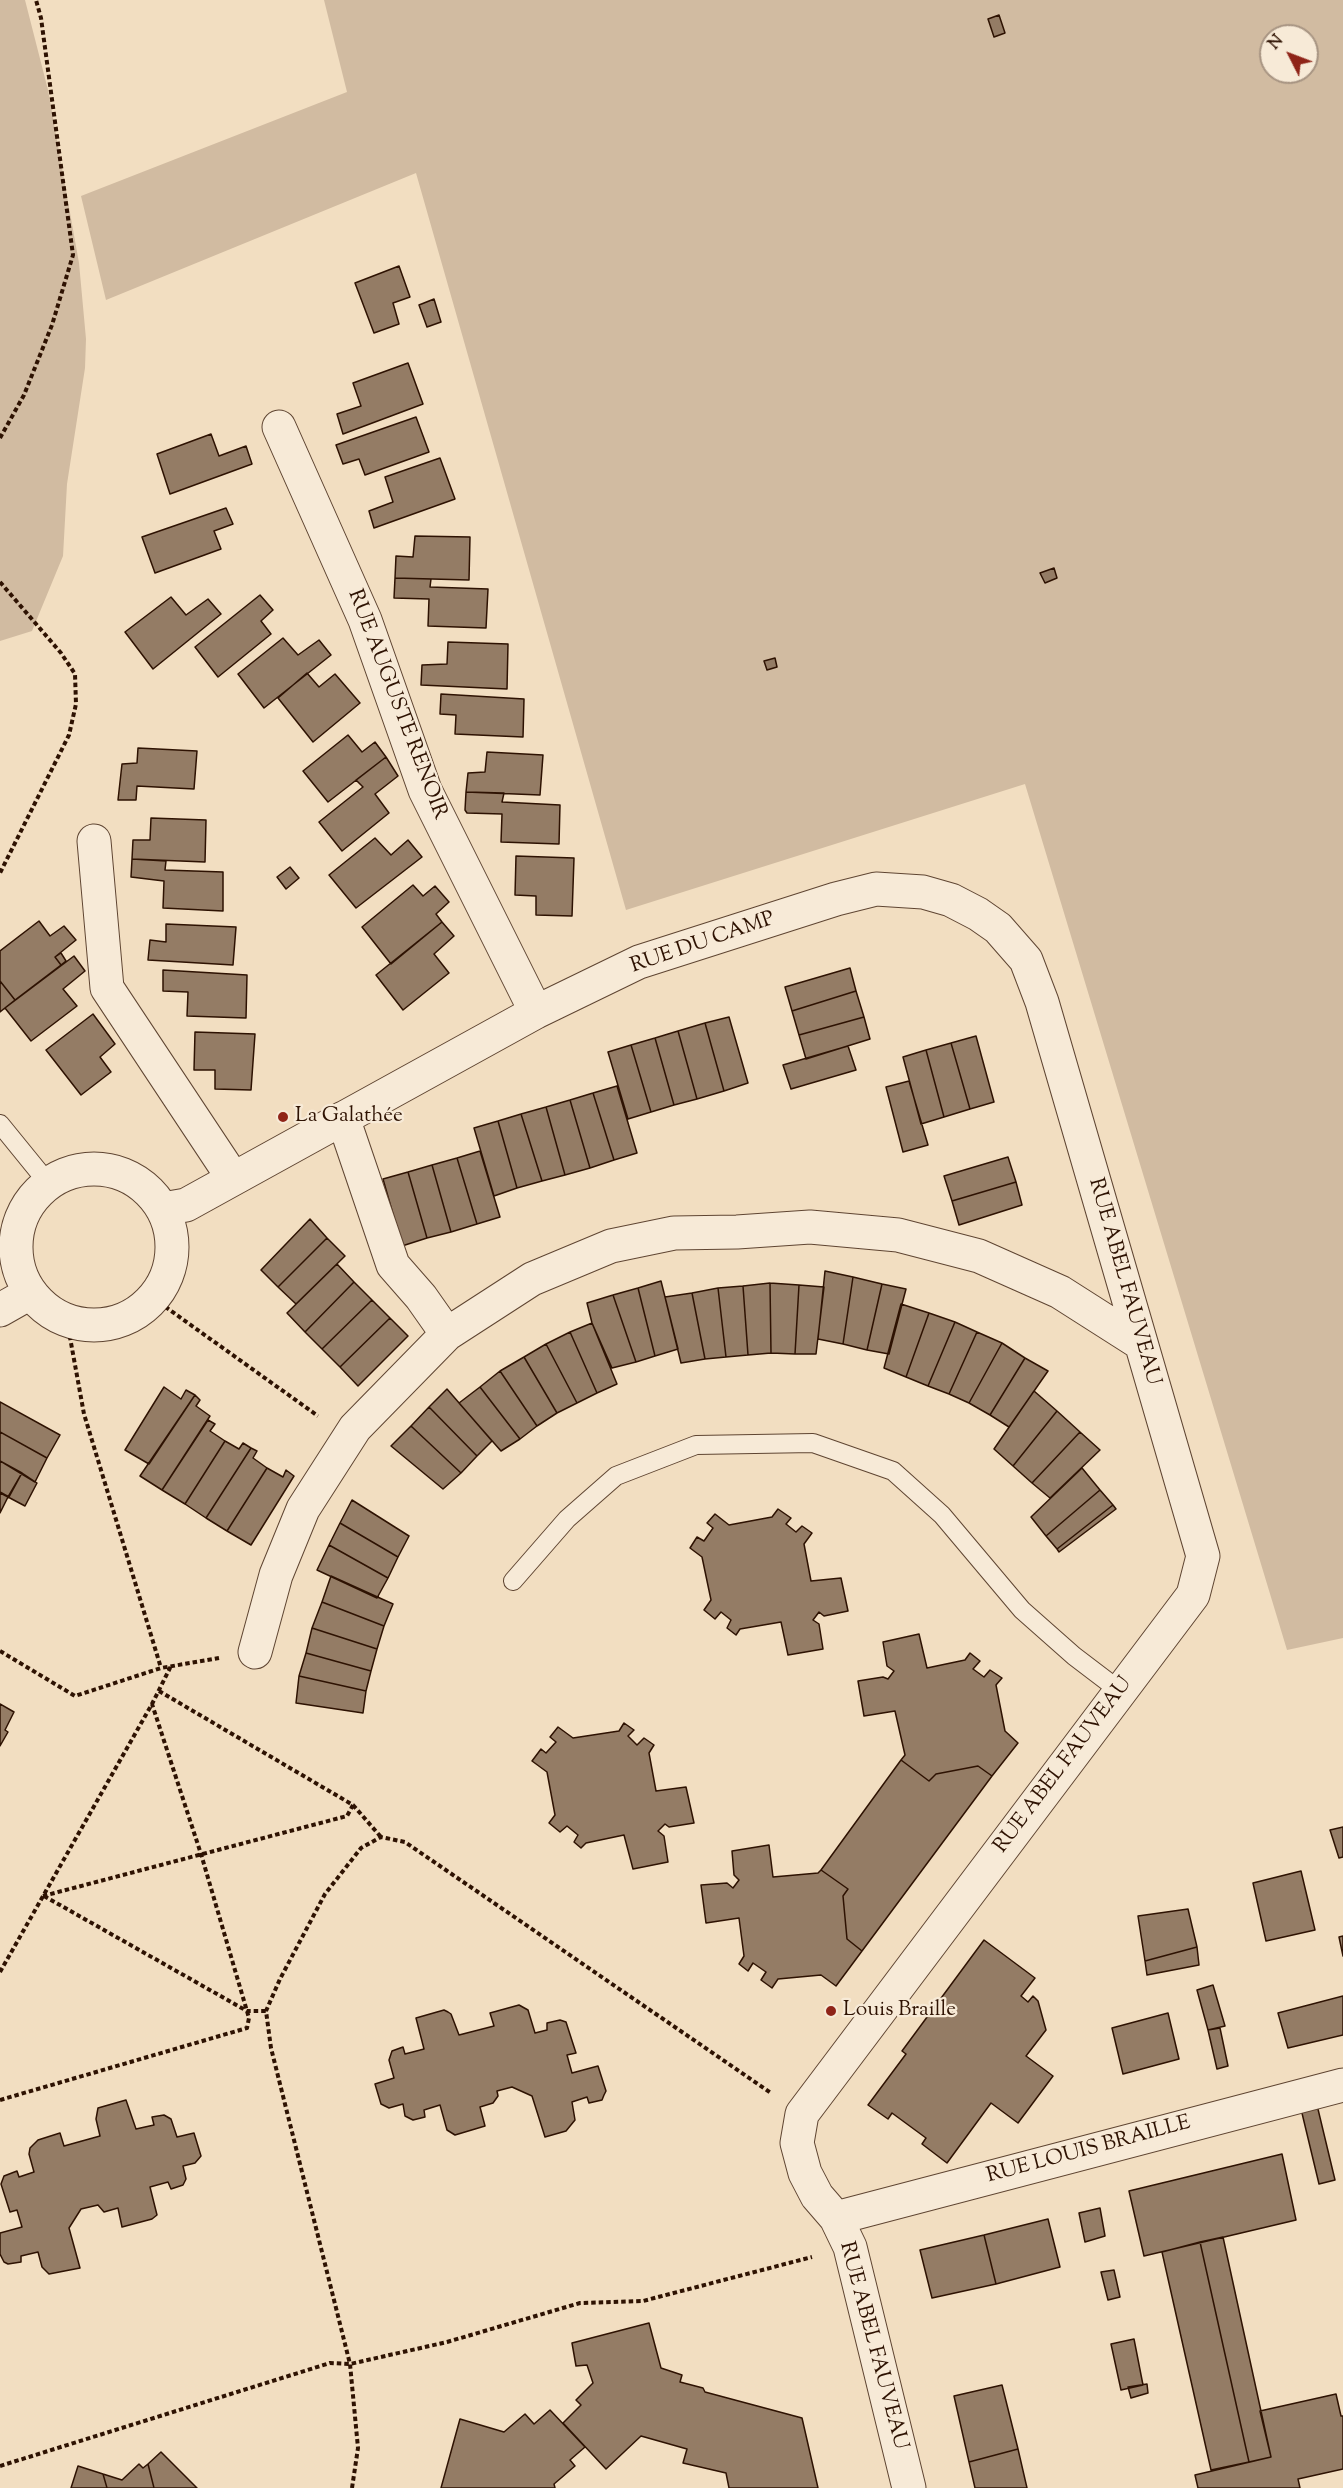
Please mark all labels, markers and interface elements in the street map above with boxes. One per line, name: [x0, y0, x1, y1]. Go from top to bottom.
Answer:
north arrow: [1259, 24, 1319, 84]
text: N: [1264, 31, 1290, 55]
street label: RUE AUGUSTE RENOIR: [340, 587, 452, 823]
street label: RUE DU CAMP: [628, 908, 778, 980]
place label: La Galathée: [295, 1104, 403, 1130]
marker: La Galathée: [276, 1110, 290, 1124]
street label: RUE ABEL FAUVEAU: [1081, 1176, 1165, 1388]
street label: RUE ABEL FAUVEAU: [990, 1673, 1138, 1859]
place label: Louis Braille: [843, 1998, 956, 2024]
marker: Louis Braille: [824, 2004, 838, 2018]
street label: RUE LOUIS BRAILLE: [984, 2112, 1194, 2190]
street label: RUE ABEL FAUVEAU: [832, 2239, 912, 2453]

